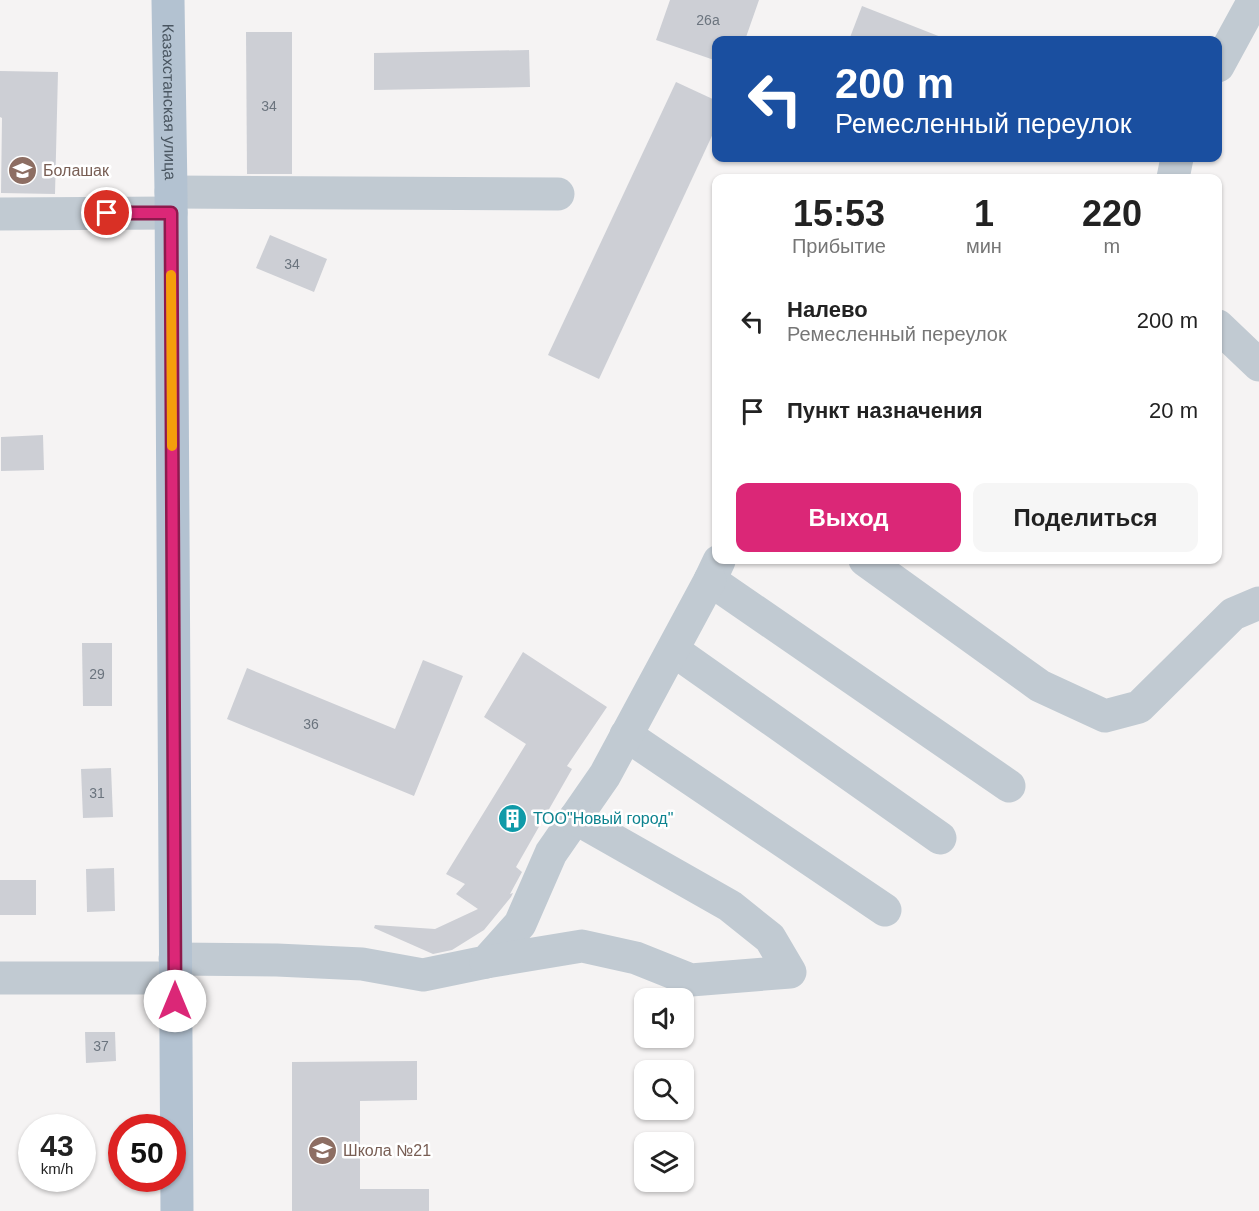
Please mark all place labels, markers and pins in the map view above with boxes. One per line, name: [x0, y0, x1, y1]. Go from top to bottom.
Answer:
school or university icon: Болашак: [6, 154, 38, 186]
place label: Болашак: [43, 162, 110, 179]
pin: [81, 187, 132, 238]
building icon: ТОО"Новый город": [496, 802, 528, 834]
place label: ТОО"Новый город": [533, 810, 673, 827]
school or university icon: Школа №21: [306, 1134, 338, 1166]
place label: Школа №21: [343, 1142, 431, 1159]

